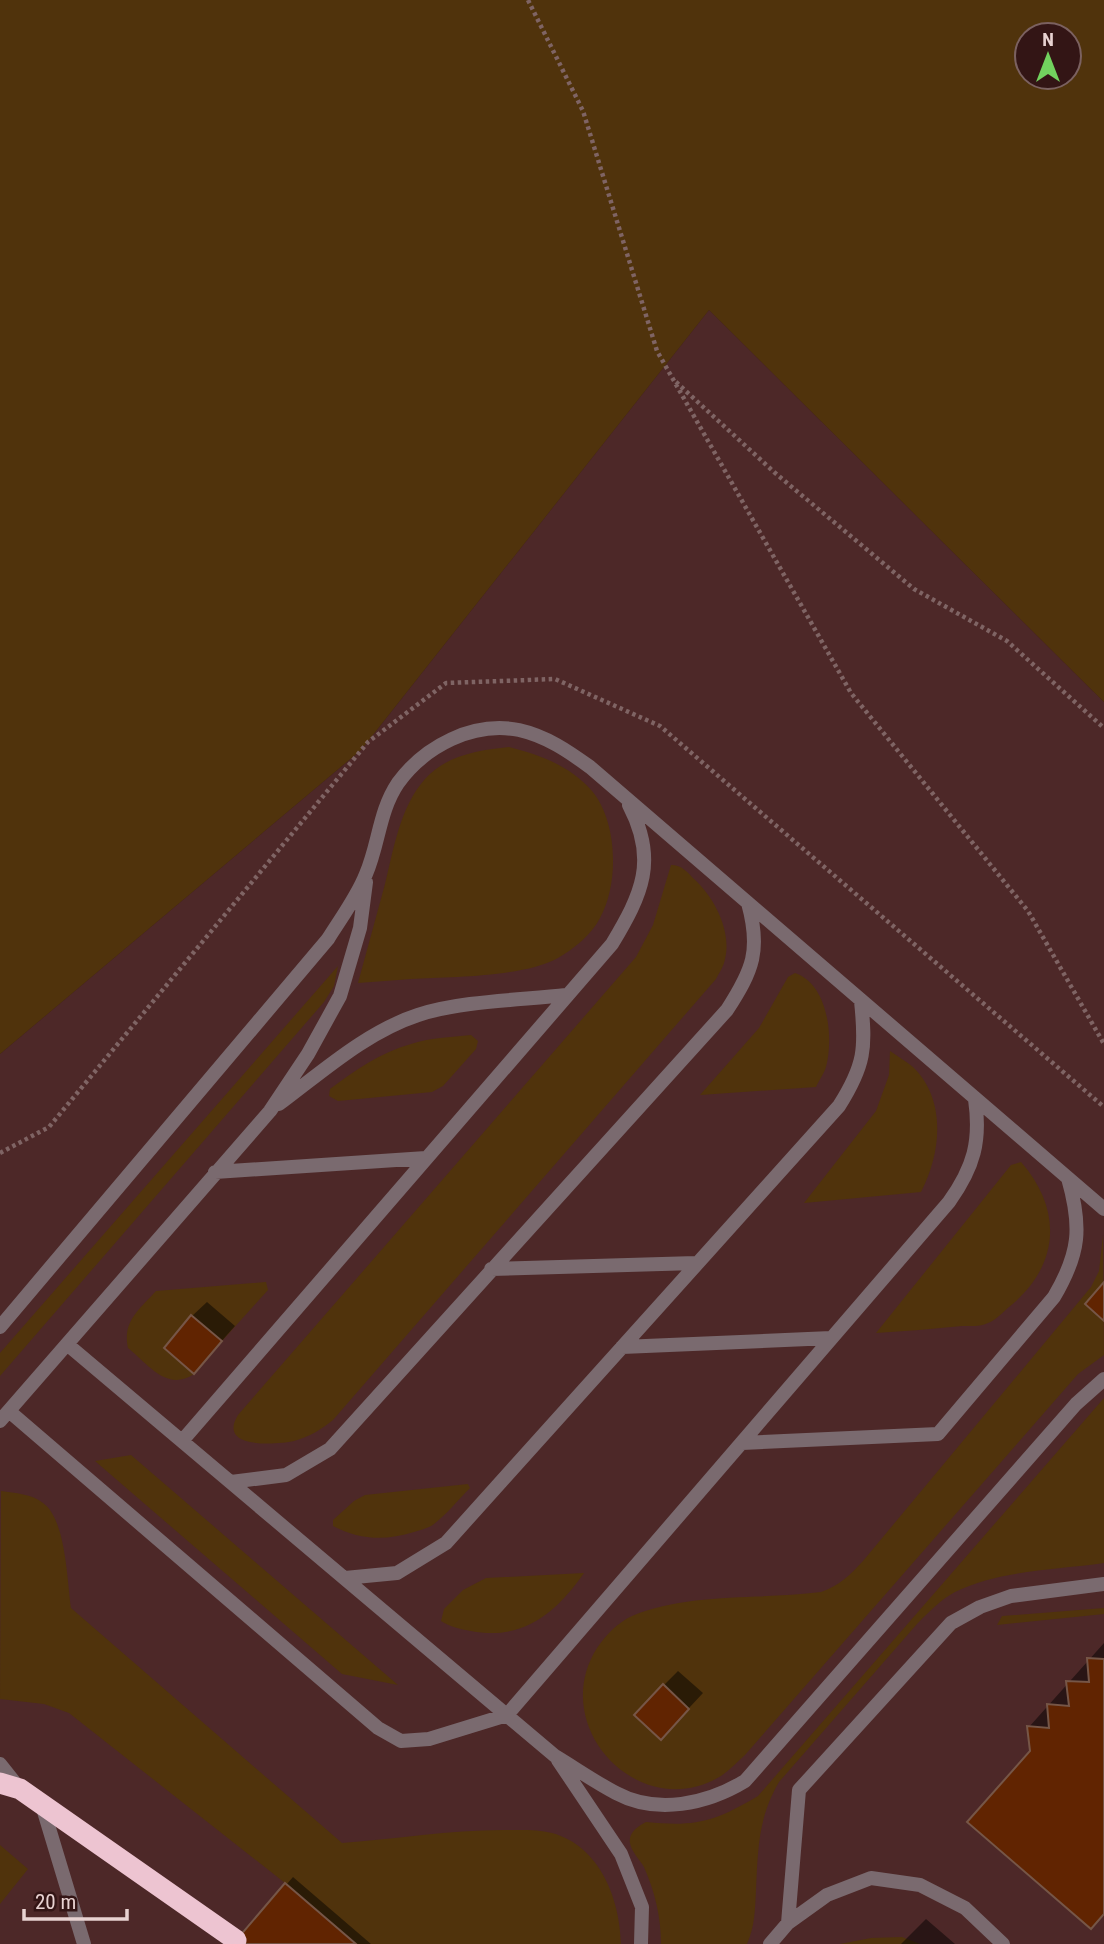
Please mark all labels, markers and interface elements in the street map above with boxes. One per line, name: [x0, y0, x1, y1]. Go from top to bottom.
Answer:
north arrow: [1013, 21, 1083, 91]
text: N: [1042, 28, 1054, 51]
scale bar: [24, 1878, 128, 1922]
text: 20 m: [35, 1890, 76, 1914]

